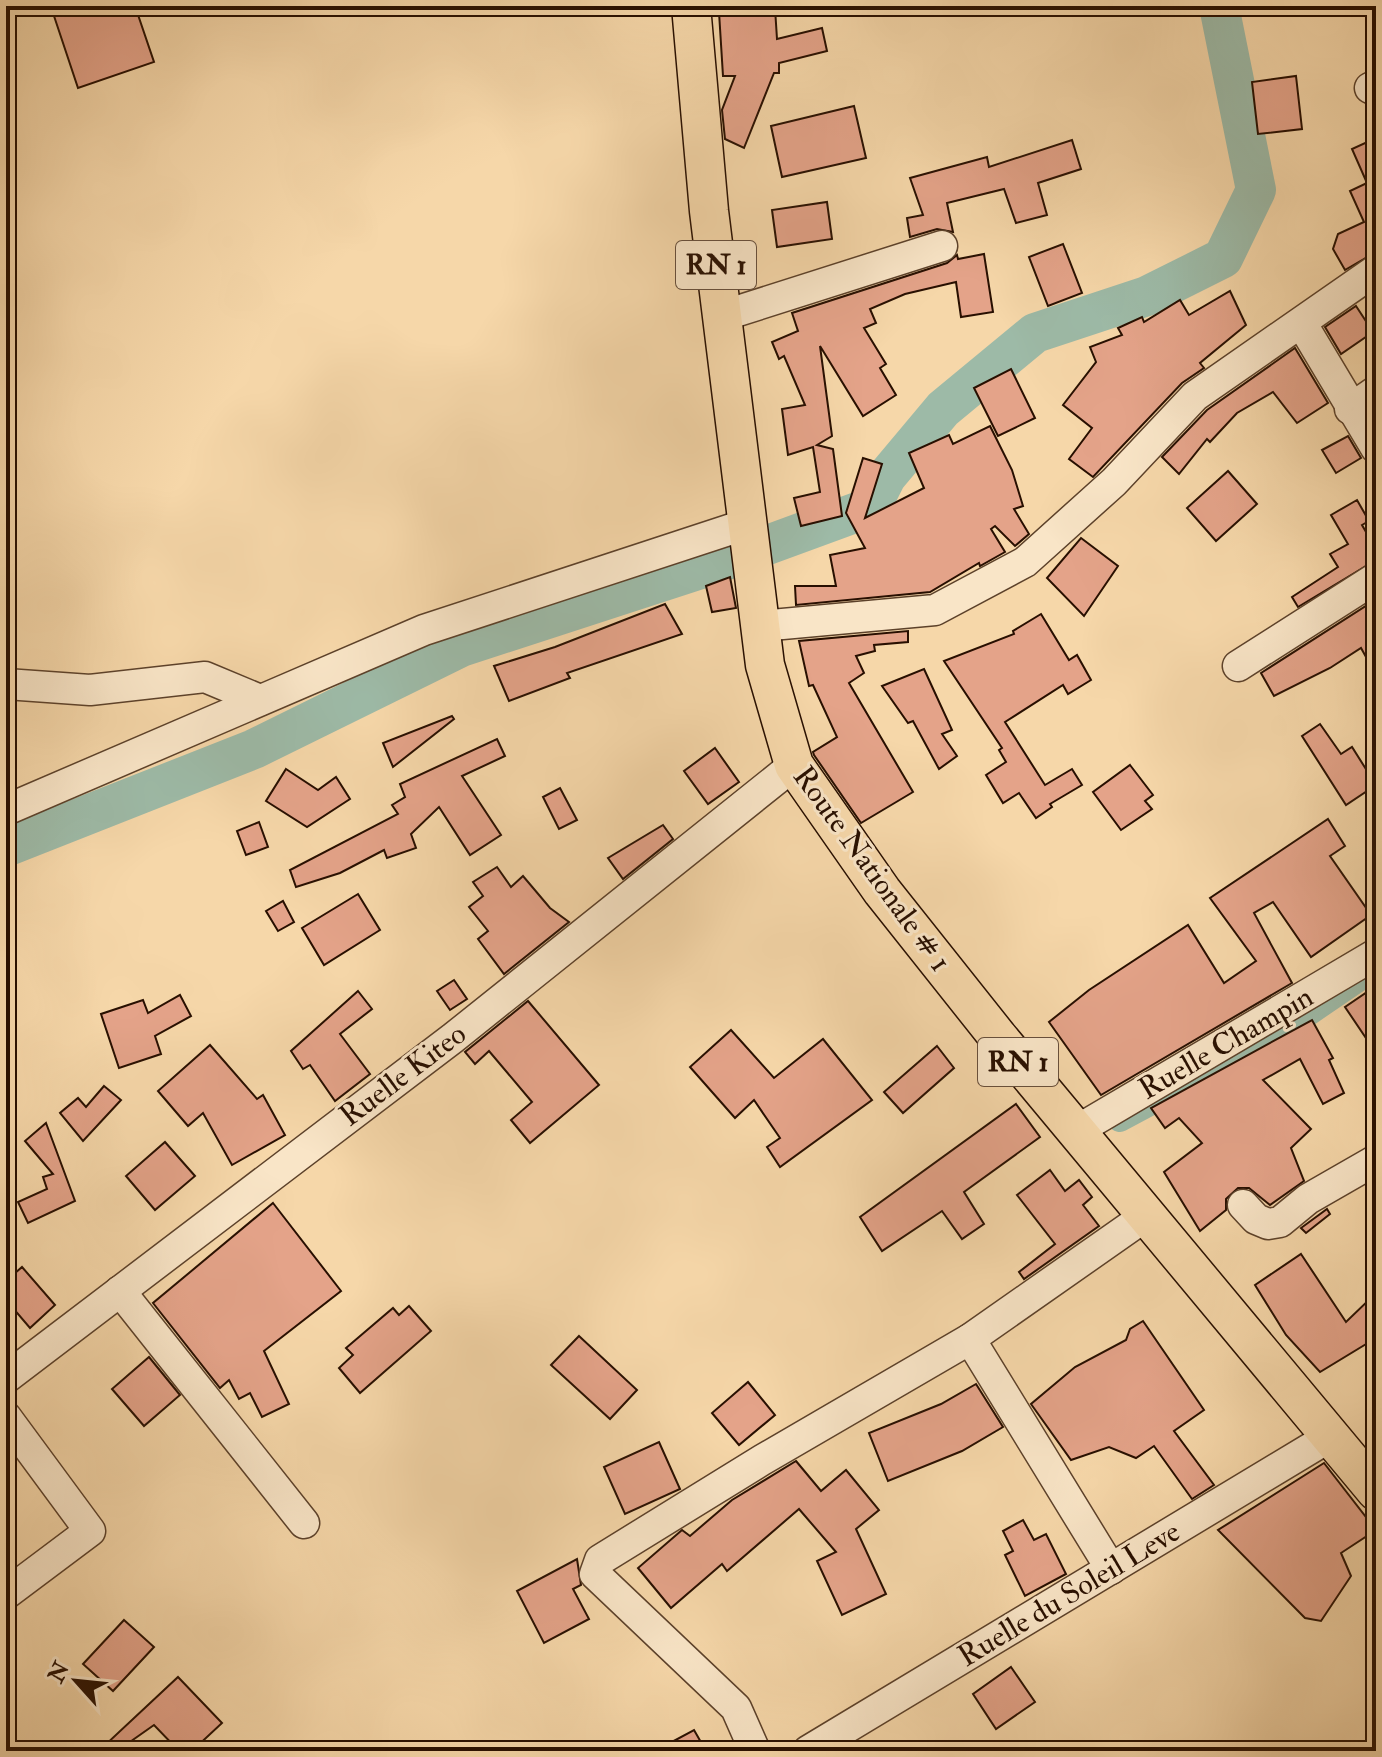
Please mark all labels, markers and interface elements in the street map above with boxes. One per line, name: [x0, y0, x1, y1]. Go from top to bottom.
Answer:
road number: RN 1: [676, 241, 756, 289]
street label: Route Nationale # 1: [785, 759, 959, 979]
street label: Ruelle Champin: [1132, 978, 1320, 1108]
street label: Ruelle Kiteo: [332, 1015, 474, 1135]
road number: RN 1: [978, 1038, 1058, 1086]
street label: Ruelle du Soleil Leve: [951, 1513, 1187, 1675]
north arrow: [36, 1641, 116, 1721]
text: N: [42, 1657, 76, 1688]

